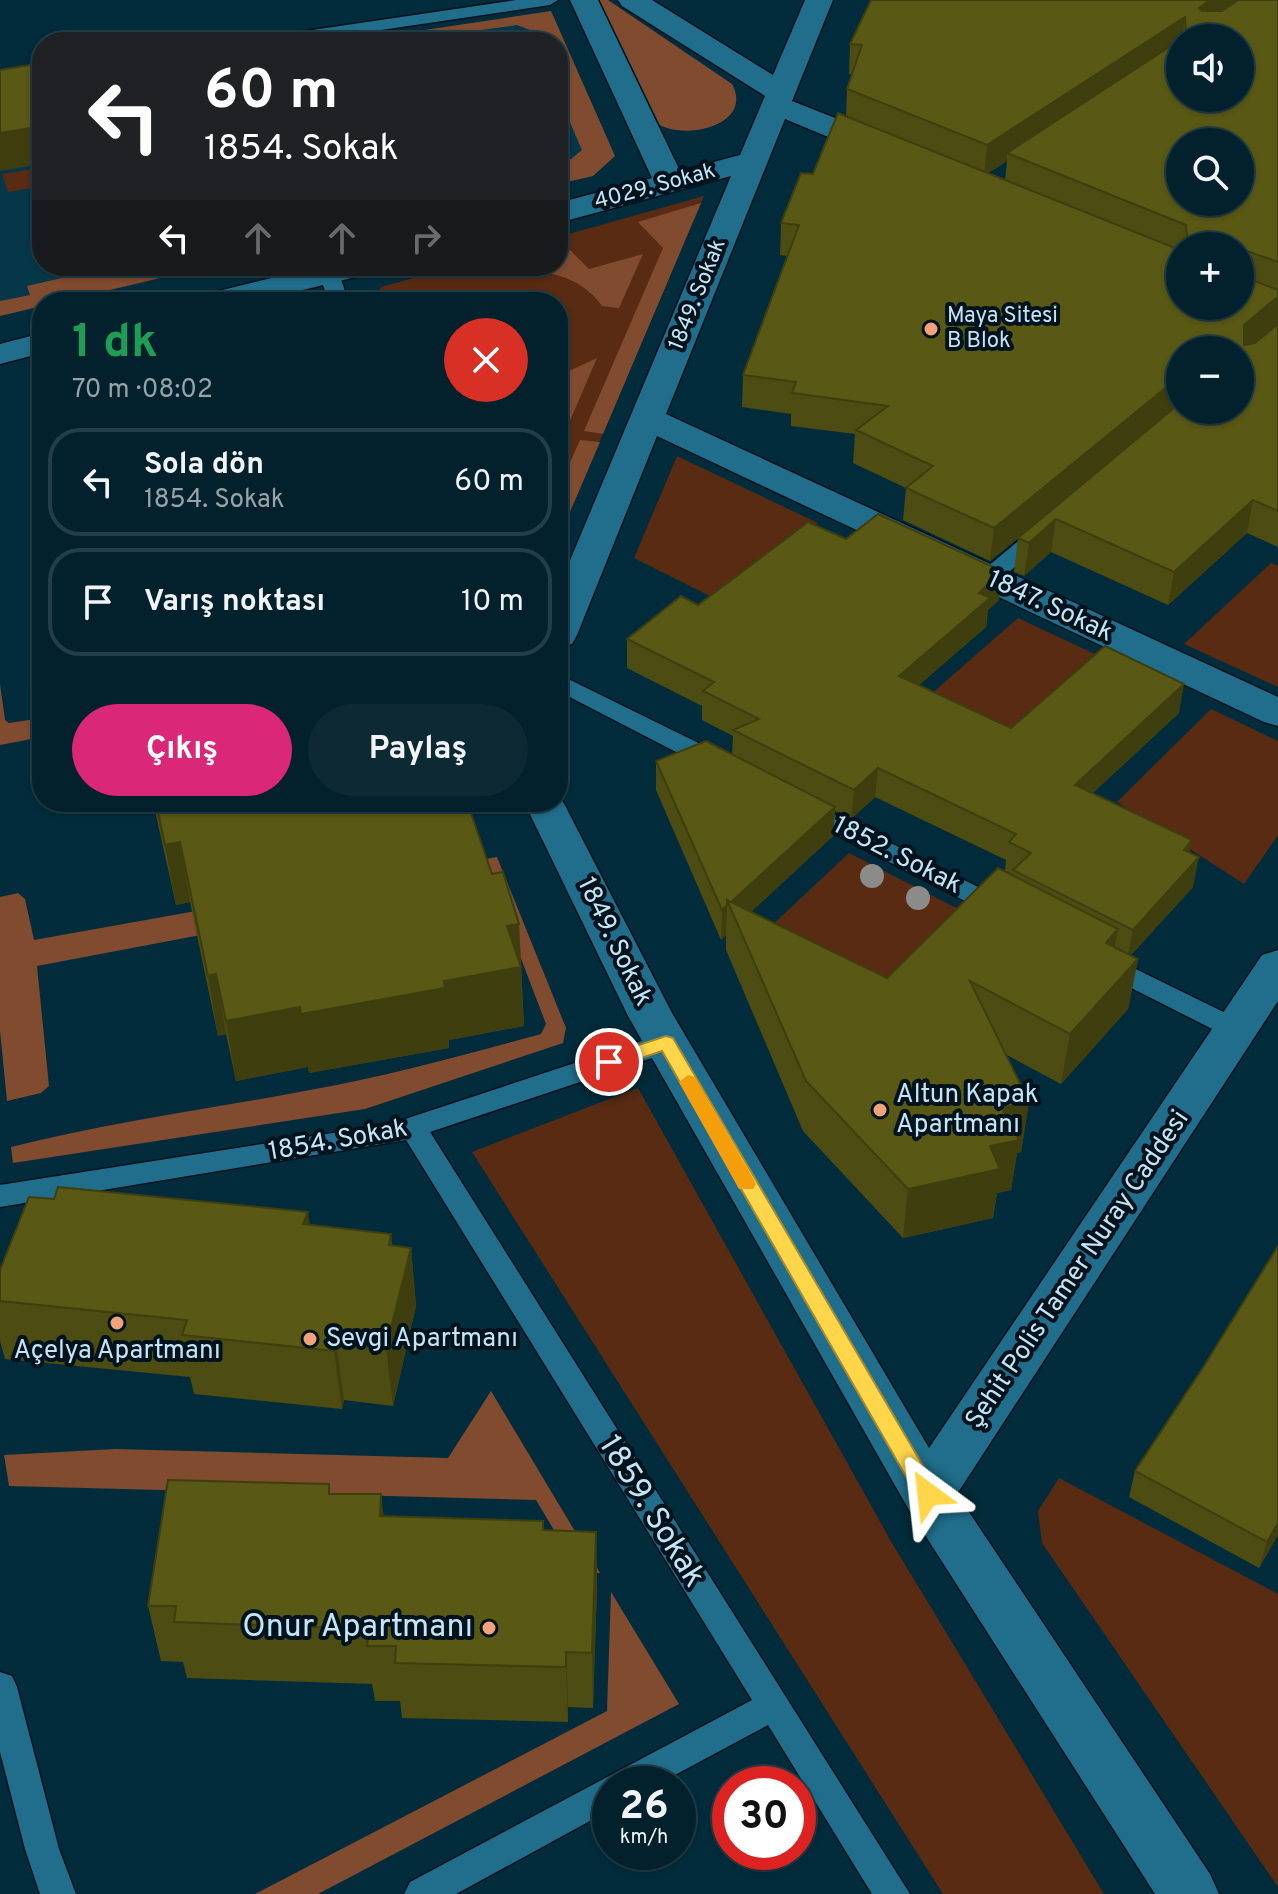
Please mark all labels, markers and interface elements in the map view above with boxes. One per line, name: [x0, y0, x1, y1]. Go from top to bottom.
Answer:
map controls: [1166, 24, 1254, 424]
button: sound: [1166, 24, 1254, 112]
text: 60 m: [204, 58, 338, 128]
icon: left: [72, 64, 176, 168]
text: 1854. Sokak: [204, 127, 399, 173]
button: search: [1166, 128, 1254, 216]
street label: 4029. Sokak: [592, 158, 718, 216]
icon: left: [152, 216, 196, 260]
icon: ahead: [236, 216, 280, 260]
icon: ahead: [320, 216, 364, 260]
icon: right: [404, 216, 448, 260]
button: +: [1166, 232, 1254, 320]
street label: 1849. Sokak: [663, 235, 733, 355]
place label: Maya Sitesi B Blok: [947, 303, 1058, 355]
text: 1 dk: [72, 314, 158, 374]
button: close: [444, 318, 528, 402]
marker: Maya Sitesi B Blok: [922, 320, 940, 338]
button: −: [1166, 336, 1254, 424]
text: 70 m · 08:02: [72, 374, 213, 407]
text: Sola dön: [144, 447, 264, 484]
icon: left: [76, 460, 120, 504]
text: 60 m: [454, 464, 524, 501]
text: 1854. Sokak: [144, 484, 285, 517]
street label: 1847. Sokak: [982, 564, 1118, 650]
icon: arrive: [76, 580, 120, 624]
text: Varış noktası: [144, 584, 325, 621]
text: 10 m: [461, 584, 524, 621]
button: Çıkış: [72, 704, 292, 796]
button: Paylaş: [308, 704, 528, 796]
street label: 1852. Sokak: [827, 810, 967, 902]
street label: 1849. Sokak: [569, 872, 659, 1012]
pin: [575, 1028, 643, 1096]
icon: arrive: [587, 1040, 631, 1084]
place label: Altun Kapak Apartmanı: [896, 1079, 1039, 1142]
marker: Altun Kapak Apartmanı: [871, 1101, 889, 1119]
street label: Şehit Polis Tamer Nuray Caddesi: [959, 1104, 1197, 1436]
street label: 1854. Sokak: [266, 1113, 410, 1169]
marker: Açelya Apartmanı: [108, 1314, 126, 1332]
place label: Sevgi Apartmanı: [326, 1323, 518, 1356]
marker: Sevgi Apartmanı: [301, 1330, 319, 1348]
place label: Açelya Apartmanı: [13, 1335, 221, 1368]
street label: 1859. Sokak: [589, 1429, 713, 1595]
position arrow: [886, 1452, 970, 1536]
place label: Onur Apartmanı: [242, 1608, 473, 1648]
marker: Onur Apartmanı: [480, 1619, 498, 1637]
speed limit sign: 30: [712, 1766, 816, 1870]
text: 26: [619, 1783, 669, 1833]
text: km/h: [620, 1825, 668, 1851]

